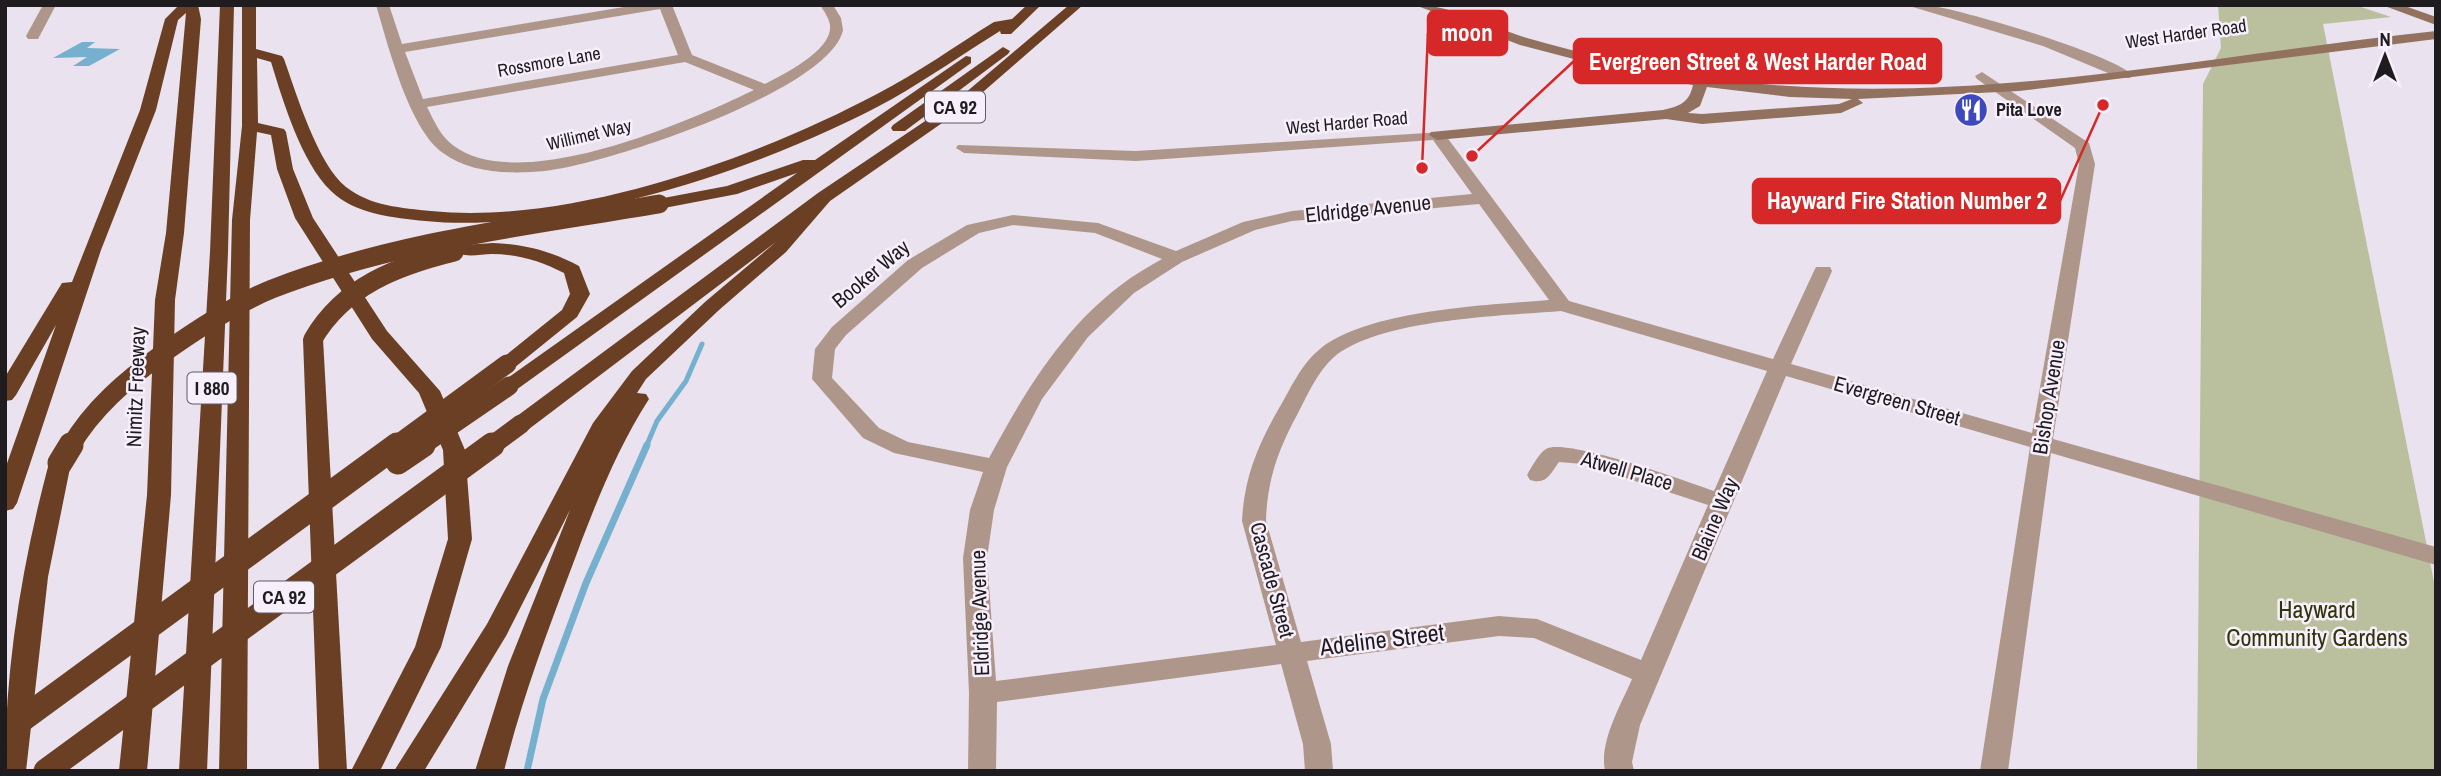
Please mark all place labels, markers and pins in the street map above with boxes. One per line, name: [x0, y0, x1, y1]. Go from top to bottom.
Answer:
callout: moon: [1428, 11, 1507, 55]
callout: Evergreen Street & West Harder Road: [1574, 39, 1941, 83]
restaurant icon: Pita Love: [1952, 91, 1990, 129]
place label: Pita Love: [1996, 97, 2062, 122]
callout: Hayward Fire Station Number 2: [1753, 179, 2060, 223]

